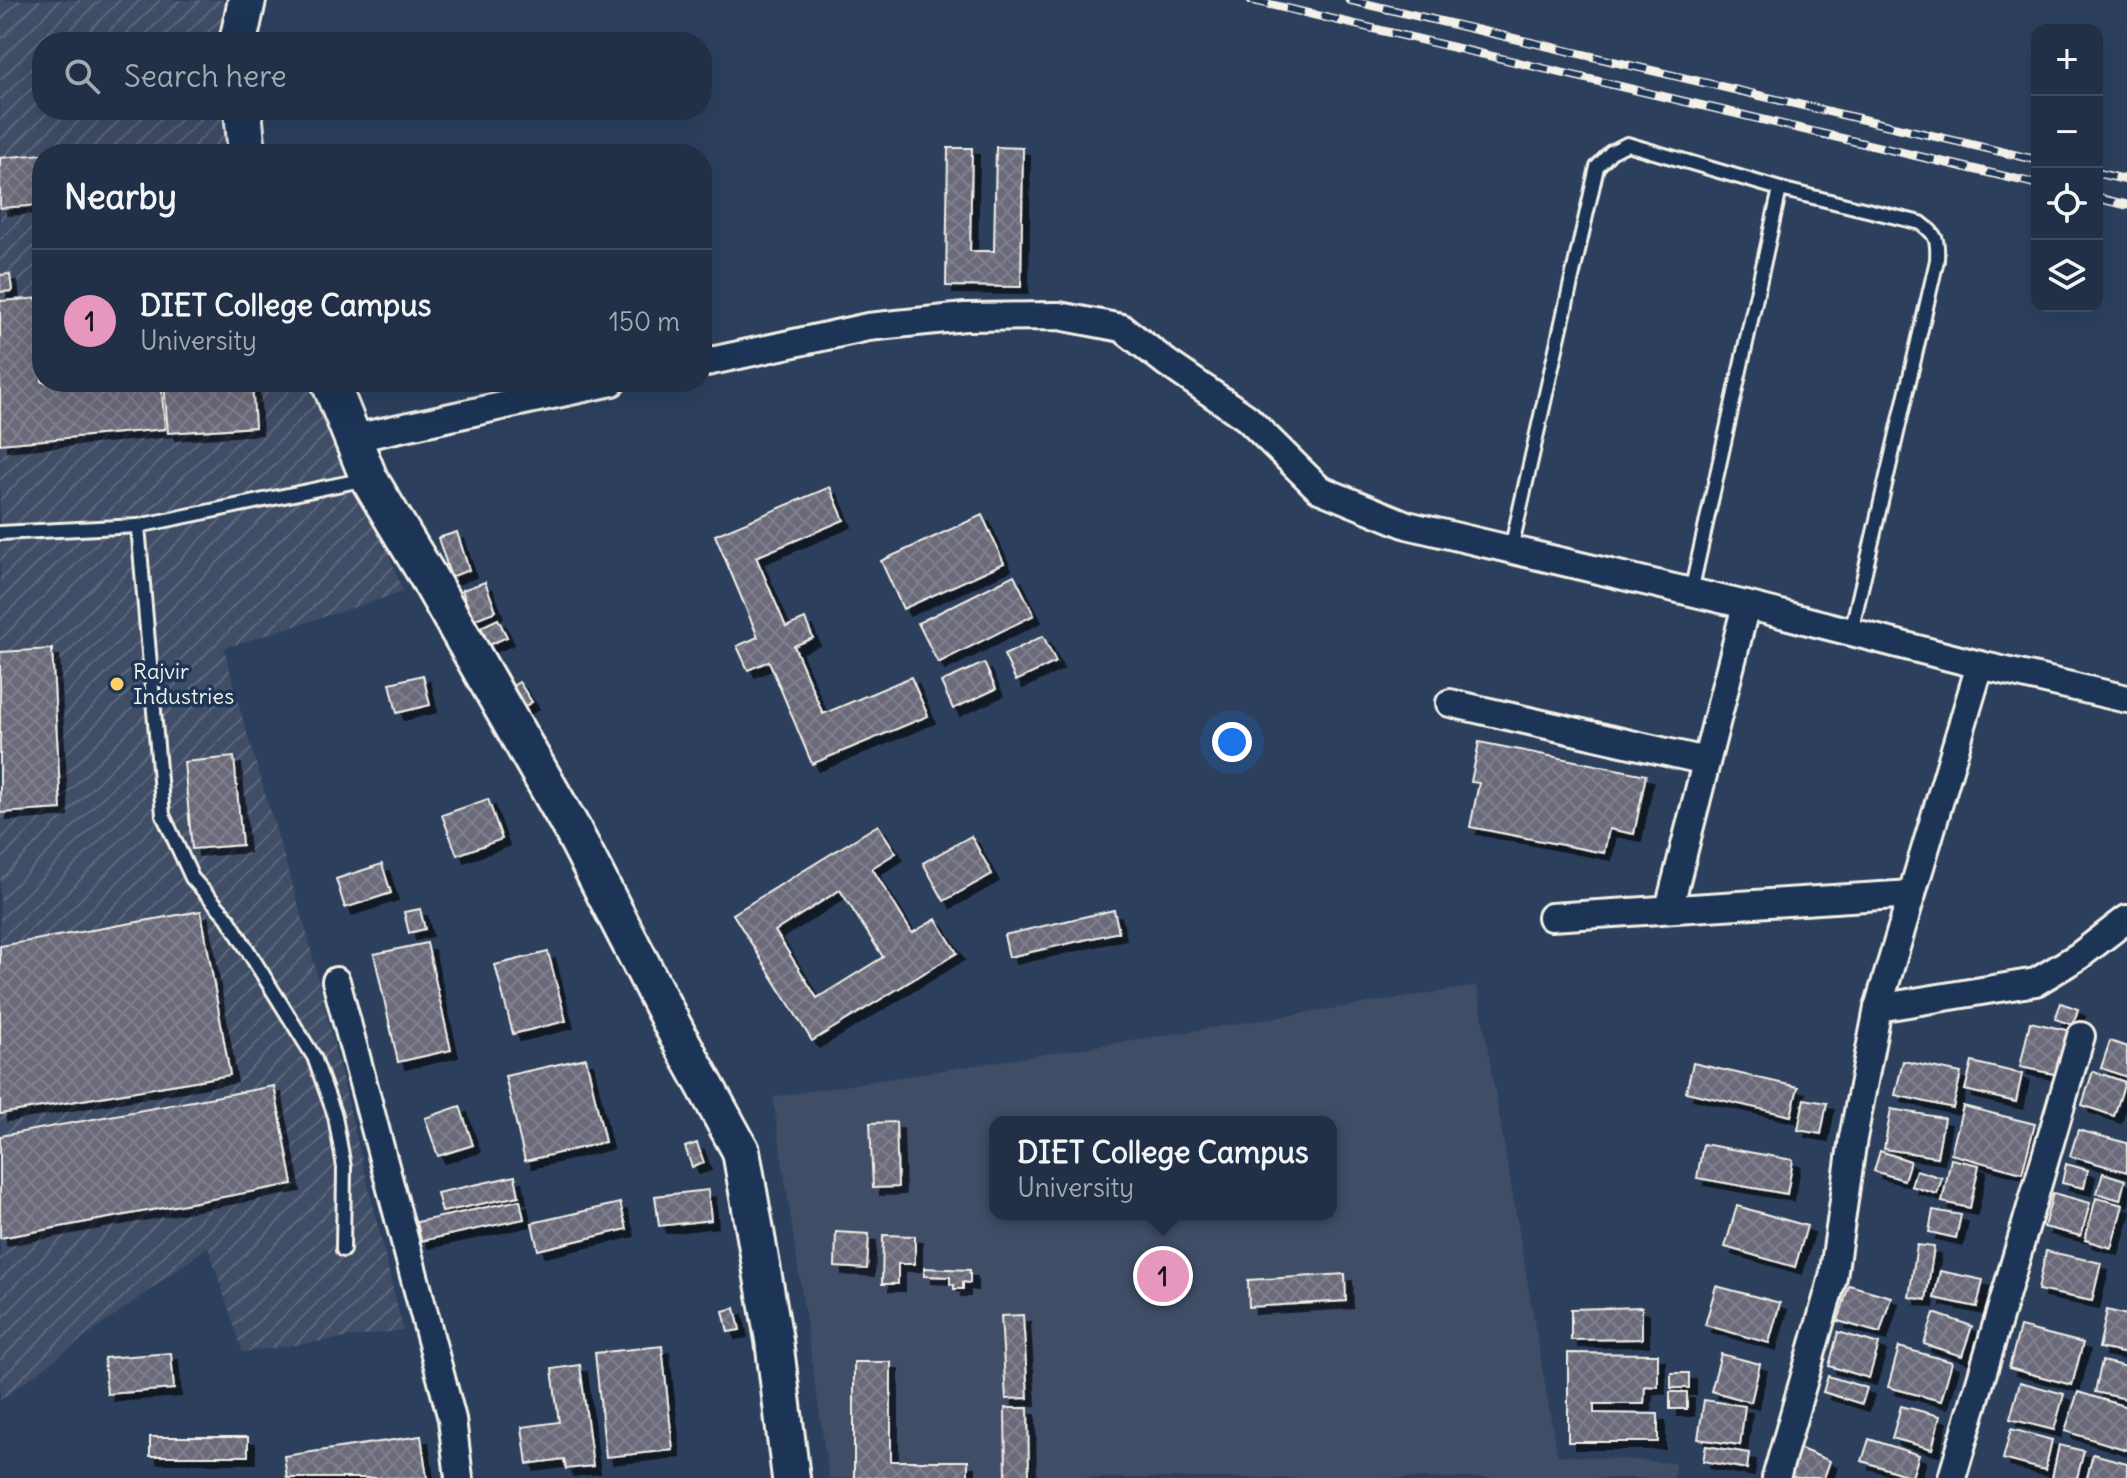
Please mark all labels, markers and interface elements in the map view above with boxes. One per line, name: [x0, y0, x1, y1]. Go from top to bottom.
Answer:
map controls: [2031, 24, 2103, 312]
button: +: [2031, 24, 2103, 96]
search box: [32, 32, 712, 120]
icon: search: [60, 54, 104, 98]
text: Search here: [124, 57, 287, 95]
button: −: [2031, 96, 2103, 168]
button: locate: [2031, 168, 2103, 240]
text: Nearby: [64, 175, 177, 218]
button: layers: [2031, 240, 2103, 312]
text: DIET College Campus: [140, 286, 431, 324]
text: 1: [85, 305, 95, 338]
text: 150 m: [609, 305, 680, 338]
text: University: [140, 324, 257, 357]
place label: Rajvir Industries: [133, 657, 234, 710]
marker: Rajvir Industries: [108, 675, 126, 693]
your location: [1212, 722, 1252, 762]
popup: [989, 1116, 1337, 1220]
text: DIET College Campus: [1017, 1133, 1309, 1171]
text: University: [1017, 1171, 1134, 1204]
pin: 1: [1137, 1246, 1189, 1306]

